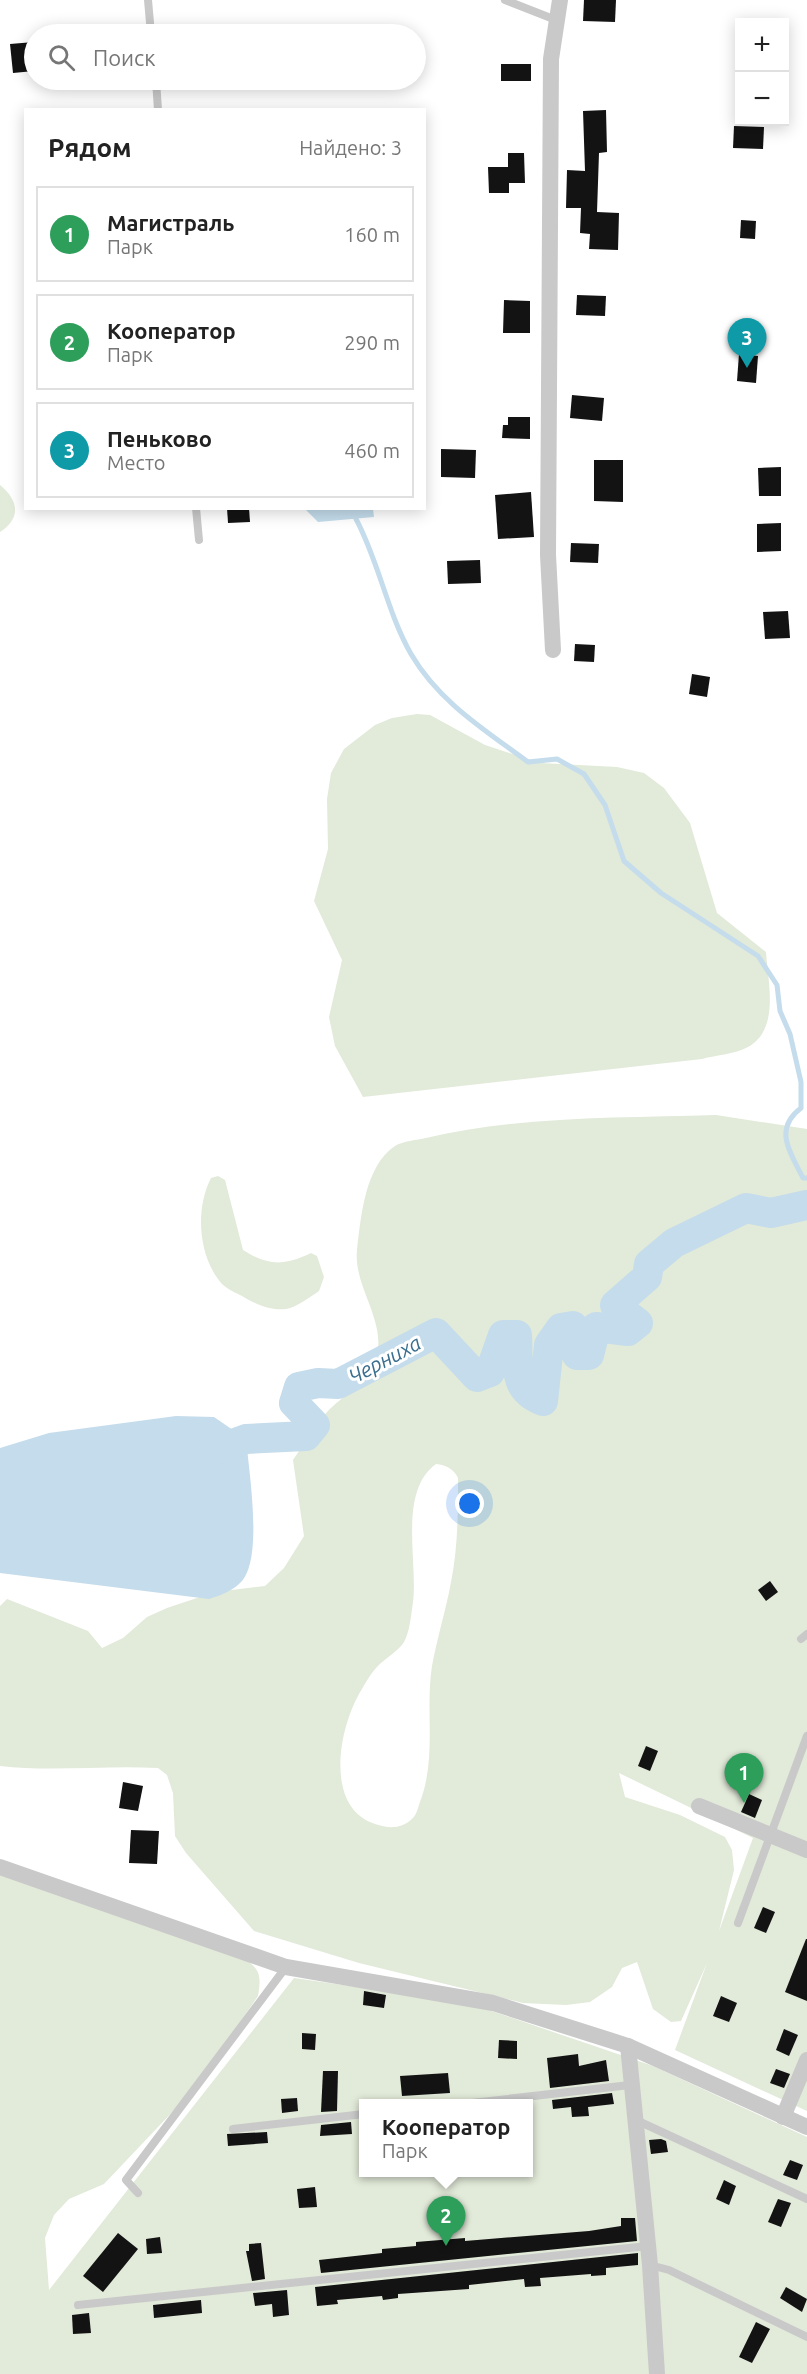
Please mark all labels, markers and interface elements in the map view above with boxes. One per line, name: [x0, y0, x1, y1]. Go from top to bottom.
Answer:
map controls: [735, 18, 789, 126]
button: +: [735, 18, 789, 72]
search box: [24, 24, 426, 90]
icon: search: [45, 41, 78, 74]
text: Поиск: [93, 45, 156, 70]
button: −: [735, 72, 789, 126]
text: Рядом: [48, 133, 132, 162]
text: Найдено: 3: [299, 136, 402, 159]
text: Магистраль: [107, 210, 235, 235]
text: 1: [64, 223, 75, 246]
text: 160 m: [344, 223, 400, 246]
text: Парк: [107, 235, 153, 258]
text: Кооператор: [107, 318, 236, 343]
pin: 3: [728, 318, 766, 368]
text: 2: [64, 331, 75, 354]
text: 290 m: [344, 331, 400, 354]
text: Парк: [107, 343, 153, 366]
text: Пеньково: [107, 426, 212, 451]
text: 3: [64, 439, 75, 462]
text: 460 m: [344, 439, 400, 462]
text: Место: [107, 451, 166, 474]
water label: Черниха: [344, 1330, 425, 1388]
your location: [455, 1489, 484, 1518]
pin: 1: [724, 1754, 764, 1803]
popup: [359, 2099, 533, 2177]
text: Кооператор: [382, 2114, 510, 2139]
text: Парк: [382, 2139, 428, 2162]
pin: 2: [426, 2196, 466, 2246]

